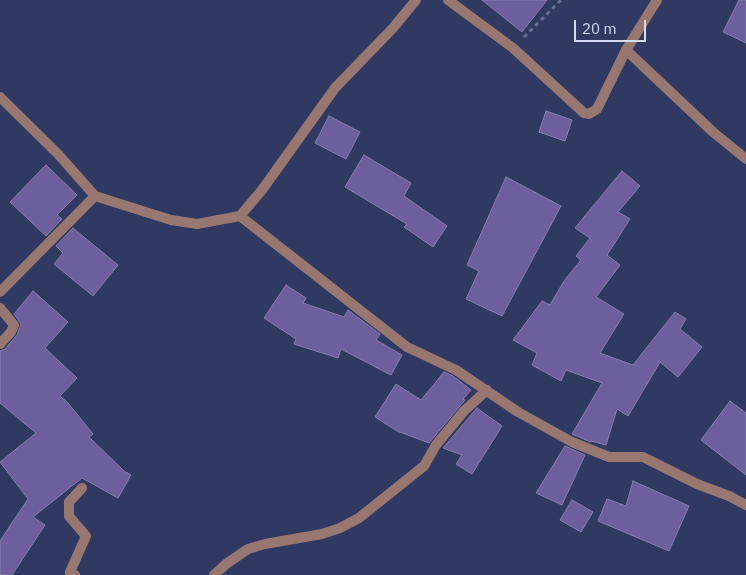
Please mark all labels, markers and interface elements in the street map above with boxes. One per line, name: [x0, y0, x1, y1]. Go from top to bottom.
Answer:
scale bar: [576, 10, 648, 42]
text: 20 m: [582, 19, 617, 38]

